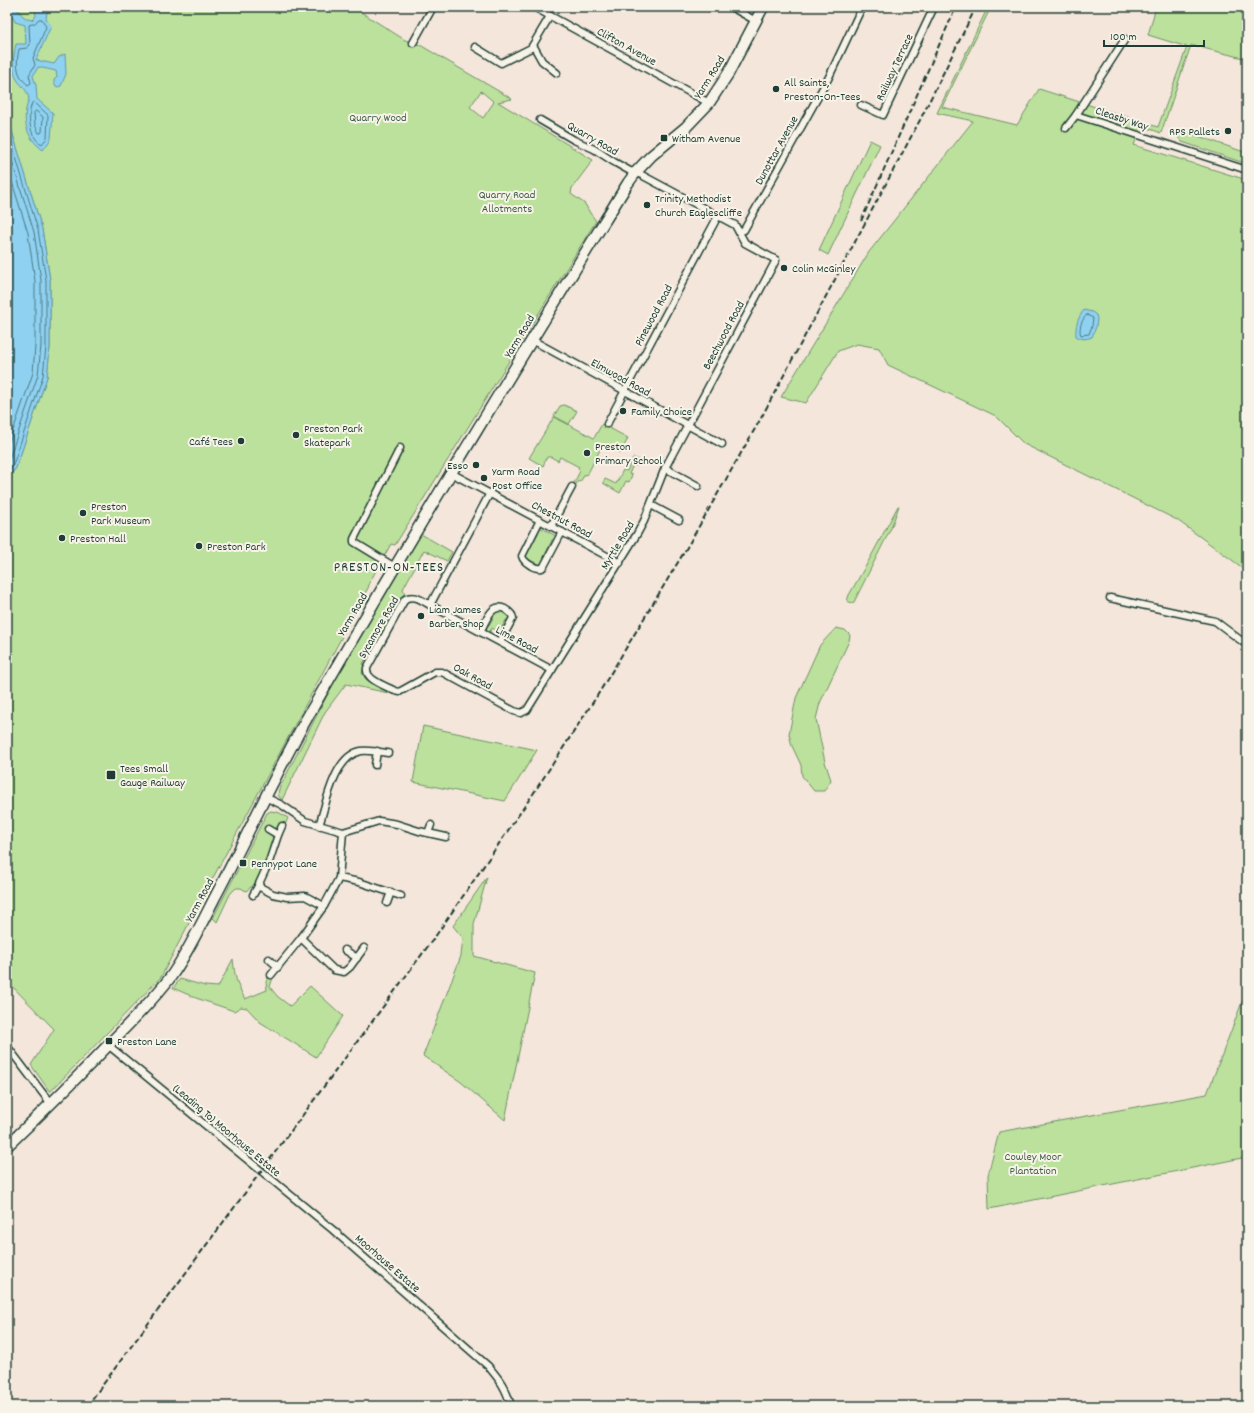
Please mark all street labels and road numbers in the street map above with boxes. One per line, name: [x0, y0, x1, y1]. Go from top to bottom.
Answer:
street label: Clifton Avenue: [593, 24, 659, 71]
street label: Railway Terrace: [872, 31, 918, 104]
street label: Yarm Road: [690, 53, 730, 103]
street label: Cleasby Way: [1093, 103, 1151, 136]
street label: Dunottar Avenue: [751, 113, 803, 188]
street label: Quarry Road: [563, 118, 621, 161]
street label: Pinewood Road: [631, 282, 678, 350]
street label: Beechwood Road: [699, 298, 750, 373]
street label: Yarm Road: [501, 312, 540, 362]
street label: Elmwood Road: [587, 355, 653, 402]
street label: Chestnut Road: [528, 497, 595, 543]
street label: Myrtle Road: [597, 518, 640, 573]
street label: Yarm Road: [334, 590, 373, 640]
street label: Sycamore Road: [355, 594, 404, 662]
street label: Lime Road: [492, 622, 541, 659]
street label: Oak Road: [450, 660, 495, 695]
street label: Yarm Road: [182, 876, 219, 926]
street label: (Leading To) Moorhouse Estate: [168, 1081, 284, 1182]
street label: Moorhouse Estate: [351, 1231, 423, 1297]

